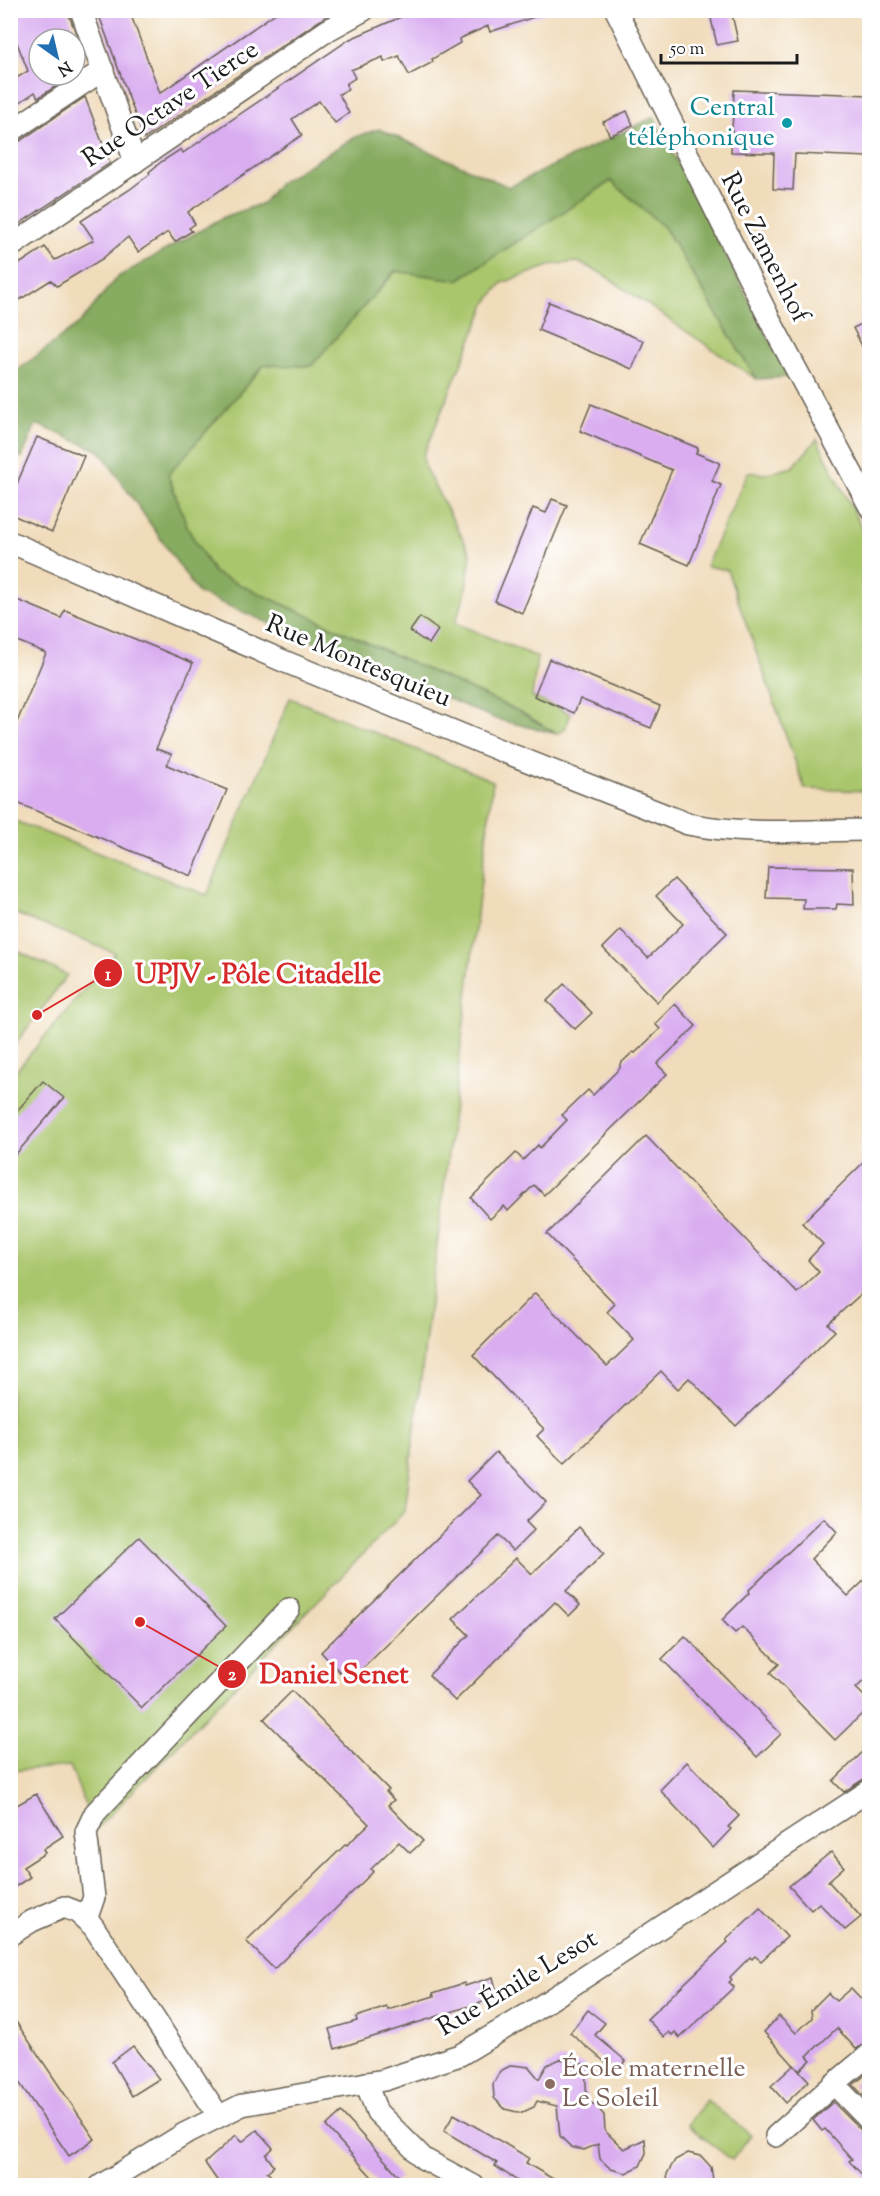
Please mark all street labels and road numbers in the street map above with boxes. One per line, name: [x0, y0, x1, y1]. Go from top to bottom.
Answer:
street label: Rue Octave Tierce: [76, 32, 266, 178]
street label: Rue Zamenhof: [710, 166, 818, 330]
street label: Rue Montesquieu: [260, 606, 456, 718]
street label: Rue Émile Lesot: [431, 1922, 605, 2046]

